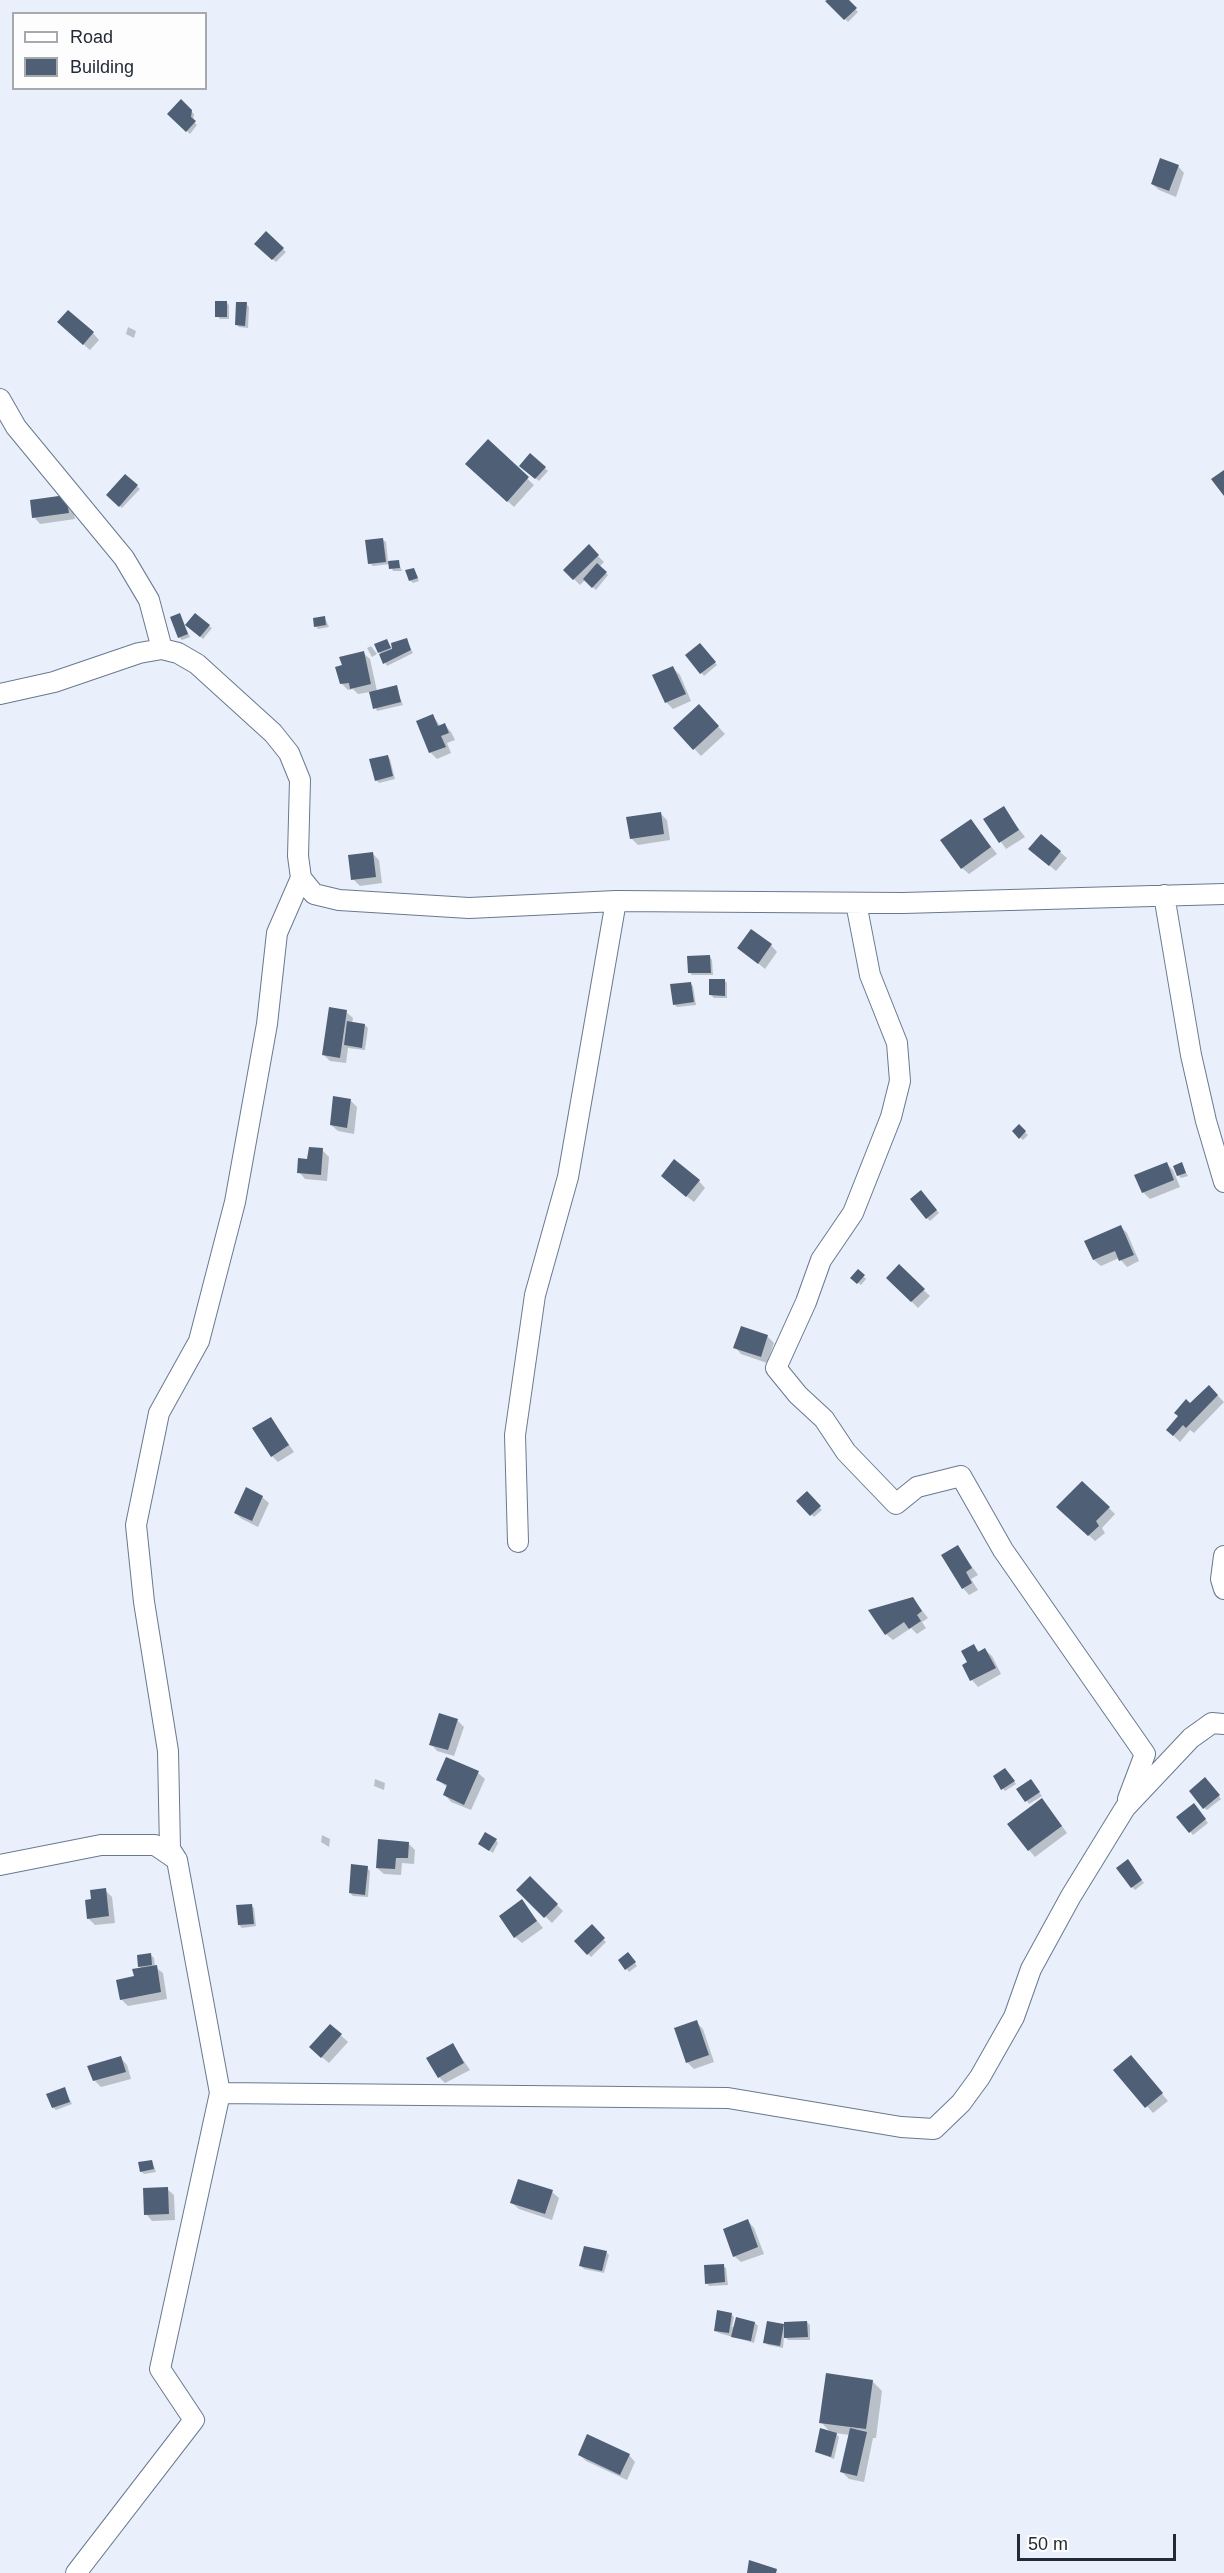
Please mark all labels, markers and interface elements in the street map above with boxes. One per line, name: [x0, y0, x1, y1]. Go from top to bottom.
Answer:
legend: [12, 12, 207, 90]
text: Road: [70, 27, 113, 47]
text: Building: [70, 57, 134, 77]
scale bar: [1020, 2522, 1179, 2560]
text: 50 m: [1028, 2534, 1068, 2554]

